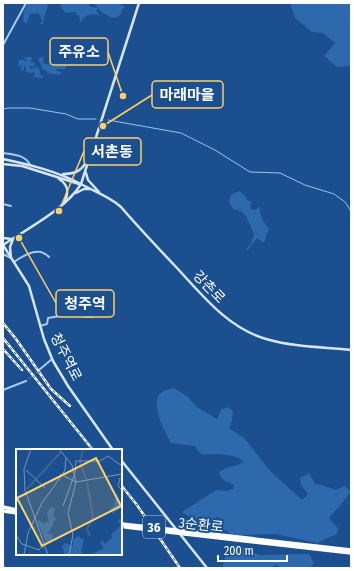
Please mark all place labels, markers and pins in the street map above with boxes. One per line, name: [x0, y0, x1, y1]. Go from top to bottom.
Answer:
callout: 주유소: [50, 38, 108, 65]
callout: 마래마을: [152, 81, 223, 108]
callout: 서촌동: [84, 138, 141, 165]
callout: 청주역: [56, 290, 114, 317]

